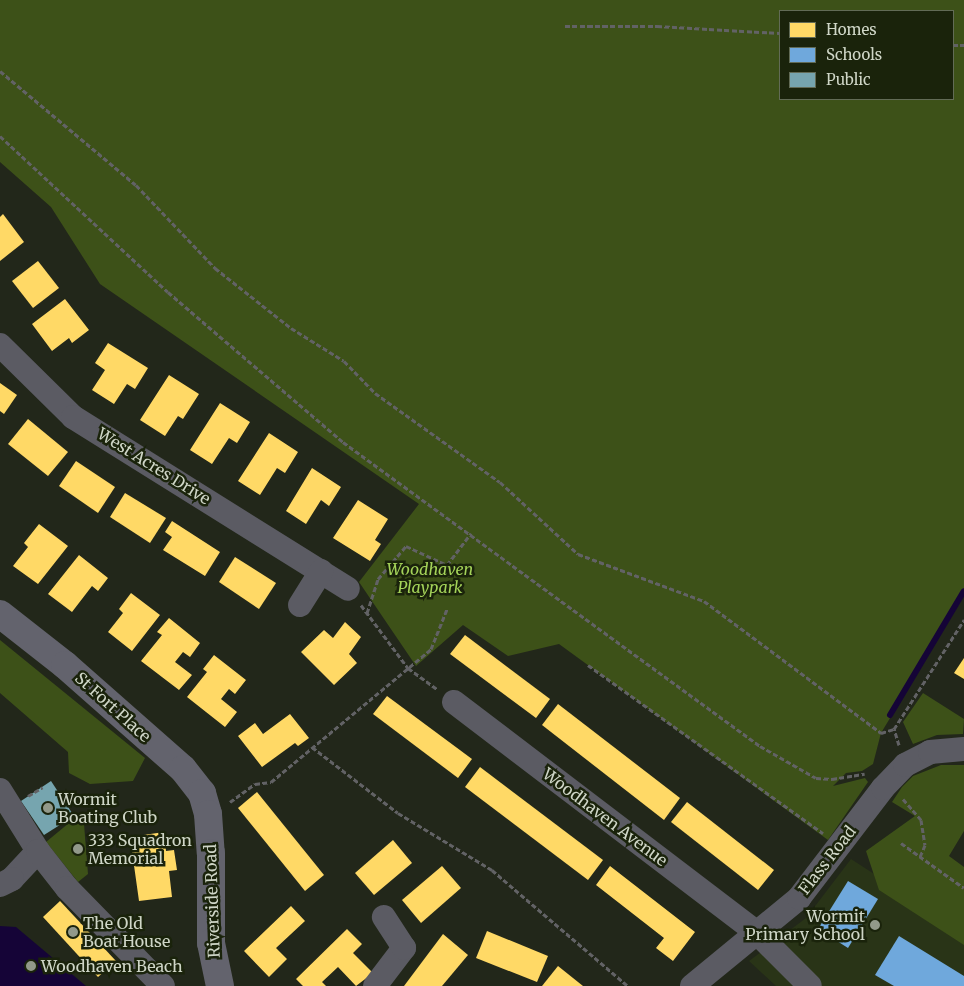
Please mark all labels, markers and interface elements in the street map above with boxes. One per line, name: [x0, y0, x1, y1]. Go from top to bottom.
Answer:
legend: [779, 10, 954, 100]
text: Homes: [826, 20, 877, 39]
text: Schools: [826, 45, 882, 64]
text: Public: [826, 70, 871, 89]
street label: West Acres Drive: [94, 424, 214, 508]
park label: Woodhaven Playpark: [387, 559, 473, 597]
street label: St Fort Place: [71, 668, 155, 746]
street label: Woodhaven Avenue: [539, 764, 671, 870]
place label: Wormit Boating Club: [58, 789, 157, 827]
marker: Wormit Boating Club: [42, 802, 54, 814]
street label: Flass Road: [794, 822, 860, 898]
place label: 333 Squadron Memorial: [88, 830, 192, 868]
marker: 333 Squadron Memorial: [72, 843, 84, 855]
street label: Riverside Road: [200, 844, 224, 958]
place label: Wormit Primary School: [745, 906, 865, 944]
place label: The Old Boat House: [83, 913, 170, 951]
marker: Wormit Primary School: [869, 919, 881, 931]
marker: The Old Boat House: [67, 926, 79, 938]
place label: Woodhaven Beach: [41, 956, 182, 976]
marker: Woodhaven Beach: [25, 960, 37, 972]

